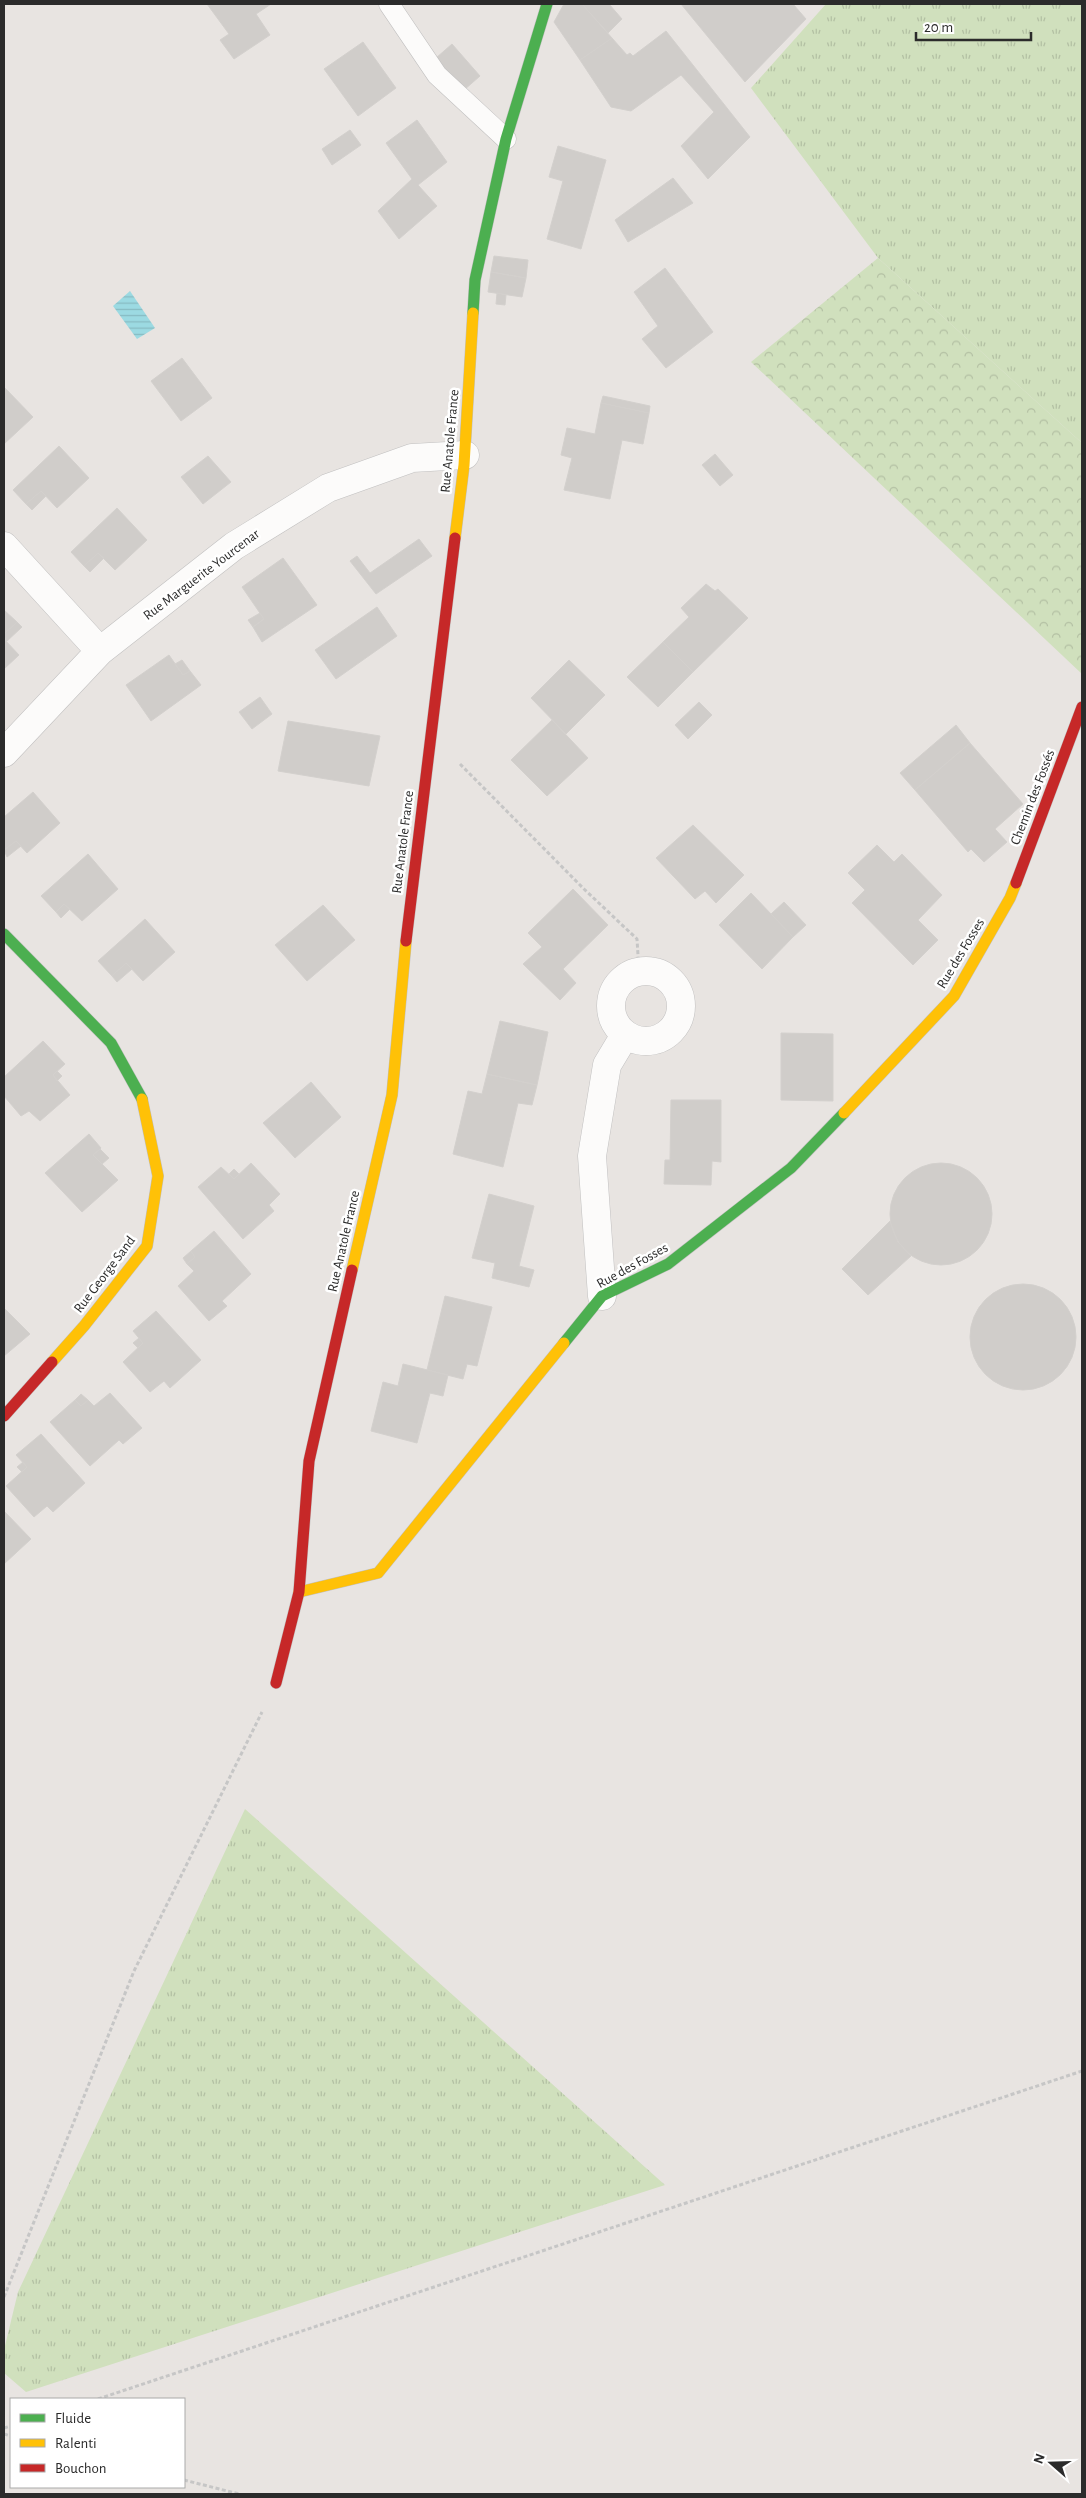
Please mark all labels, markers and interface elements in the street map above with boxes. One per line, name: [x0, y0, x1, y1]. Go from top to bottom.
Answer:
scale bar: [916, 10, 1031, 42]
text: 20 m: [924, 20, 953, 35]
street label: Rue Anatole France: [439, 389, 461, 493]
street label: Rue Marguerite Yourcenar: [141, 526, 263, 623]
street label: Chemin des Fossés: [1008, 748, 1058, 847]
street label: Rue Anatole France: [390, 790, 416, 894]
street label: Rue des Fosses: [935, 916, 987, 991]
street label: Rue Anatole France: [325, 1189, 362, 1293]
street label: Rue George Sand: [72, 1234, 138, 1316]
street label: Rue des Fosses: [595, 1241, 670, 1291]
legend: [10, 2398, 185, 2488]
text: Fluide: [55, 2411, 91, 2426]
text: Ralenti: [55, 2436, 97, 2451]
north arrow: [1026, 2438, 1076, 2488]
text: N: [1031, 2452, 1048, 2466]
text: Bouchon: [55, 2461, 106, 2476]

